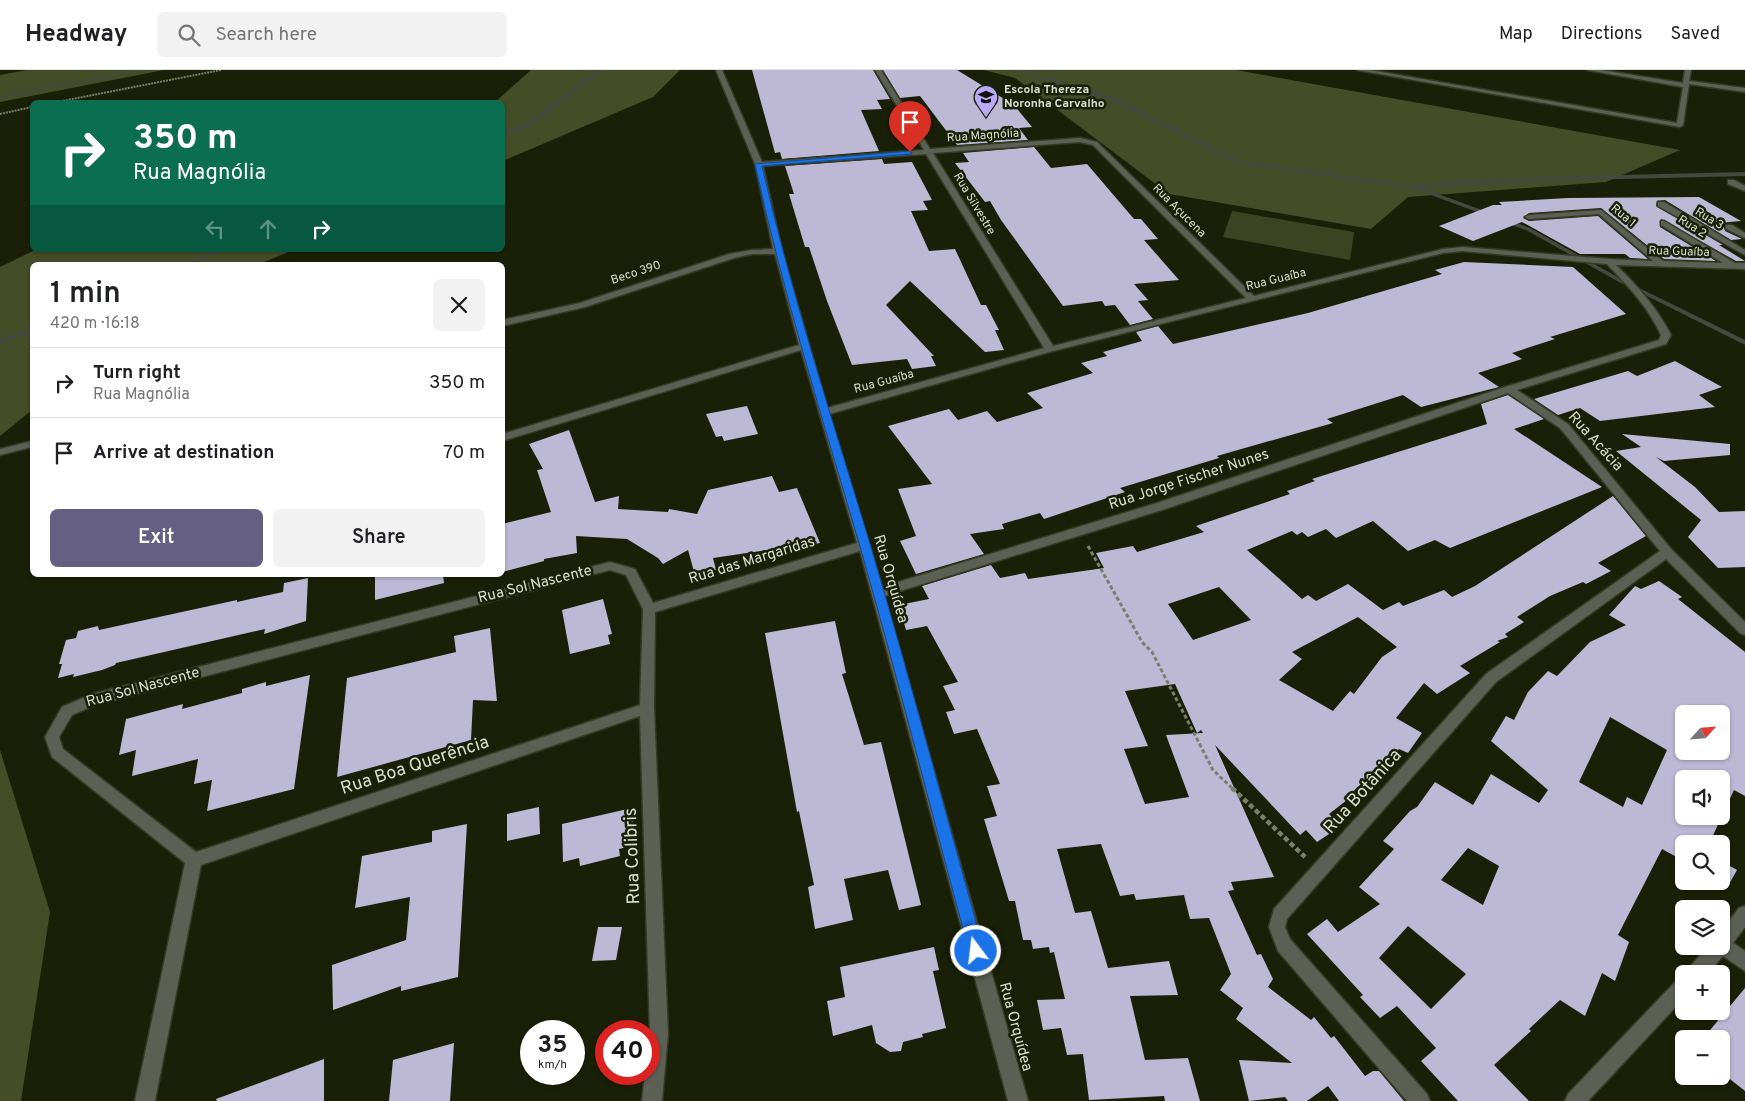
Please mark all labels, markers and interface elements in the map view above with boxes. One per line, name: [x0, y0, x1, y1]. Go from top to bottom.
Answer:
search box: [157, 12, 507, 57]
text: Headway: [25, 20, 127, 50]
icon: search: [175, 21, 203, 49]
text: Search here: [215, 23, 317, 47]
text: Map: [1499, 23, 1533, 46]
text: Directions: [1561, 23, 1643, 46]
text: Saved: [1671, 23, 1720, 46]
place label: Escola Thereza Noronha Carvalho: [1004, 82, 1105, 112]
school or university icon: Escola Thereza Noronha Carvalho: [973, 84, 999, 118]
pin: [889, 101, 931, 152]
icon: arrive: [896, 108, 924, 136]
text: 350 m: [133, 117, 238, 161]
icon: right: [50, 120, 115, 185]
street label: Rua Magnólia: [946, 125, 1020, 147]
text: Rua Magnólia: [133, 160, 266, 187]
street label: Rua Silvestre: [949, 170, 999, 238]
street label: Rua Açucena: [1149, 181, 1209, 241]
street label: Rua 1: [1607, 201, 1639, 231]
street label: Rua 3: [1692, 204, 1726, 234]
street label: Rua 2: [1675, 212, 1709, 242]
icon: left: [201, 215, 229, 243]
icon: ahead: [254, 215, 282, 243]
icon: right: [307, 215, 335, 243]
street label: Rua Guaíba: [1648, 243, 1710, 261]
street label: Beco 390: [609, 257, 663, 289]
street label: Rua Guaíba: [1244, 265, 1308, 295]
text: 1 min: [50, 276, 121, 313]
button: close: [433, 279, 485, 331]
text: 420 m · 16:18: [50, 314, 140, 334]
text: Turn right: [93, 361, 181, 385]
street label: Rua Guaíba: [852, 366, 916, 398]
icon: right: [50, 369, 78, 397]
text: 350 m: [429, 371, 485, 395]
text: Rua Magnólia: [93, 385, 190, 405]
street label: Rua Acácia: [1563, 408, 1627, 476]
icon: arrive: [50, 439, 78, 467]
text: Arrive at destination: [93, 441, 274, 465]
text: 70 m: [443, 441, 485, 465]
street label: Rua Jorge Fischer Nunes: [1107, 445, 1271, 515]
button: Exit: [50, 509, 263, 567]
button: Share: [273, 509, 485, 567]
street label: Rua das Margaridas: [686, 533, 818, 589]
street label: Rua Orquídea: [868, 533, 912, 625]
street label: Rua Sol Nascente: [476, 562, 594, 608]
street label: Rua Sol Nascente: [84, 664, 202, 712]
north arrow: [1675, 705, 1730, 760]
map controls: [1675, 705, 1730, 1085]
street label: Rua Boa Querência: [338, 731, 492, 801]
street label: Rua Botânica: [1319, 745, 1407, 839]
button: sound: [1675, 770, 1730, 825]
street label: Rua Colibris: [620, 807, 646, 905]
button: search: [1675, 835, 1730, 890]
button: layers: [1675, 900, 1730, 955]
position arrow: [949, 924, 1001, 976]
button: +: [1675, 965, 1730, 1020]
street label: Rua Orquídea: [994, 980, 1036, 1074]
speed limit sign: 40: [595, 1020, 660, 1085]
text: 35: [537, 1030, 568, 1062]
button: −: [1675, 1030, 1730, 1085]
text: km/h: [538, 1057, 567, 1073]

